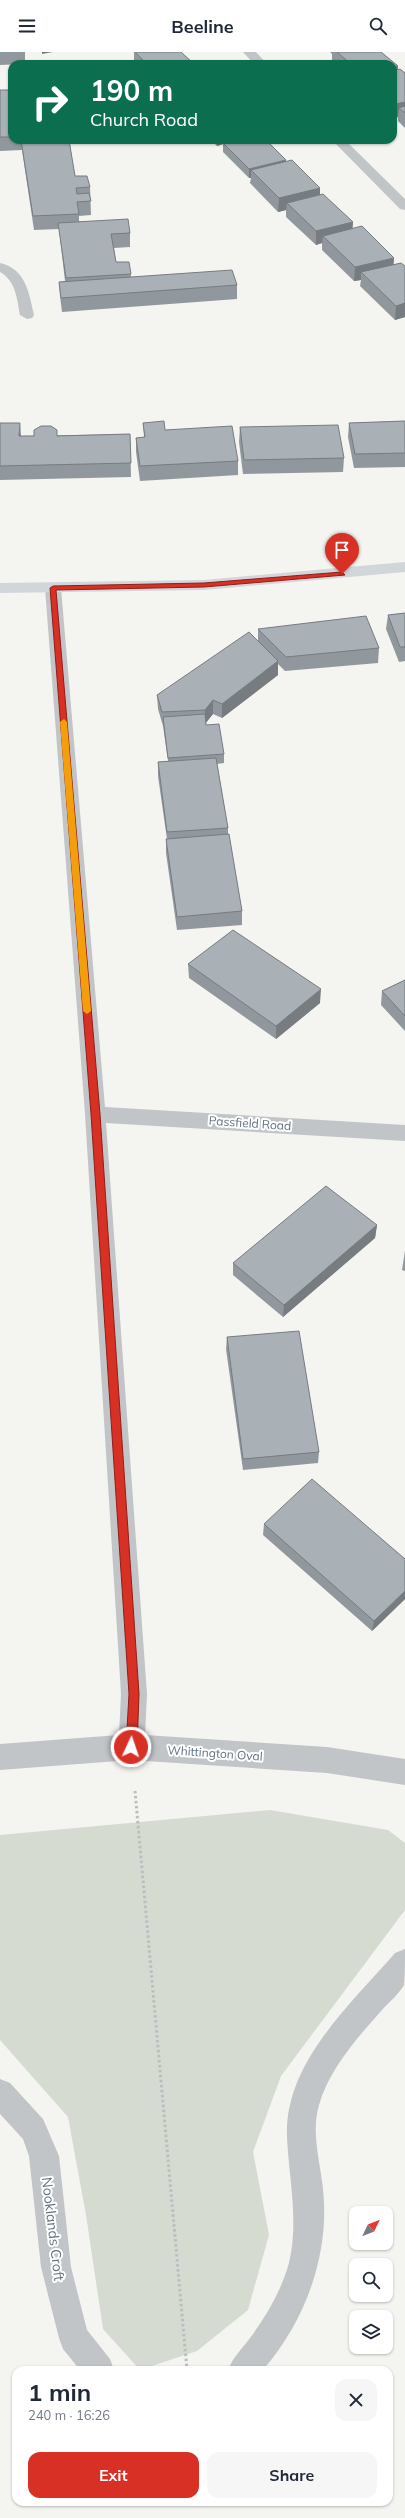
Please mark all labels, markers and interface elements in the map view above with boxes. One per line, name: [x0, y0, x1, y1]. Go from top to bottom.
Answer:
icon: menu: [16, 15, 38, 37]
text: Beeline: [171, 15, 234, 38]
icon: search: [367, 15, 389, 37]
text: 190 m: [90, 73, 173, 108]
icon: right: [24, 76, 76, 128]
text: Church Road: [90, 108, 198, 131]
pin: [325, 533, 359, 574]
icon: arrive: [331, 539, 353, 561]
street label: Passfield Road: [208, 1113, 292, 1133]
position arrow: [110, 1726, 152, 1768]
street label: Whittington Oval: [167, 1742, 263, 1764]
street label: Nooklands Croft: [38, 2176, 68, 2282]
north arrow: [349, 2206, 393, 2250]
map controls: [349, 2206, 393, 2354]
button: search: [349, 2258, 393, 2302]
button: layers: [349, 2310, 393, 2354]
text: 1 min: [28, 2377, 91, 2407]
button: close: [335, 2379, 377, 2421]
text: 240 m · 16:26: [28, 2407, 110, 2423]
button: Exit: [28, 2452, 199, 2498]
button: Share: [207, 2452, 377, 2498]

